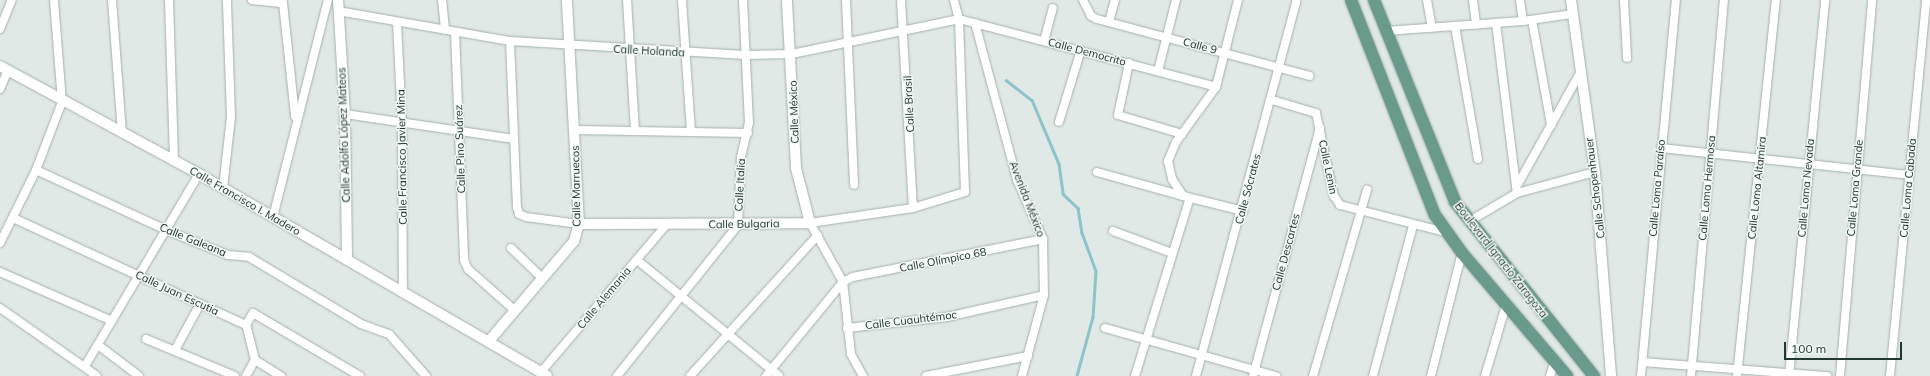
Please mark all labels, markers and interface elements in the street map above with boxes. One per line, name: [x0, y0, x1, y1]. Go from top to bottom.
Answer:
street label: Calle Democrito: [1047, 35, 1127, 69]
street label: Calle 9: [1182, 35, 1218, 57]
street label: Calle Holanda: [613, 43, 685, 59]
street label: Calle Adolfo López Mateos: [335, 67, 353, 203]
street label: Calle Brasil: [901, 75, 917, 133]
street label: Calle México: [786, 80, 802, 144]
street label: Calle Francisco Javier Mina: [394, 89, 410, 225]
street label: Calle Pino Suárez: [452, 104, 468, 194]
street label: Calle Loma Hermosa: [1696, 135, 1718, 241]
street label: Calle Loma Altamira: [1745, 136, 1769, 240]
street label: Calle Schopenhauer: [1582, 137, 1608, 239]
street label: Calle Lenin: [1316, 138, 1340, 196]
street label: Calle Loma Nevada: [1795, 138, 1817, 238]
street label: Calle Loma Cabada: [1897, 138, 1919, 238]
street label: Calle Loma Paraíso: [1646, 139, 1668, 237]
street label: Calle Loma Grande: [1844, 139, 1866, 237]
street label: Calle Marruecos: [569, 145, 583, 227]
street label: Calle Sócrates: [1232, 152, 1264, 226]
street label: Calle Italia: [732, 158, 748, 212]
street label: Avenida México: [1006, 159, 1048, 239]
street label: Calle Francisco I. Madero: [187, 164, 303, 238]
street label: Boulevard Ignacio Zaragoza: [1452, 200, 1550, 320]
street label: Calle Descartes: [1269, 212, 1303, 292]
street label: Calle Bulgaria: [708, 217, 780, 231]
street label: Calle Galeana: [158, 221, 228, 259]
street label: Calle Olímpico 68: [898, 245, 988, 275]
street label: Calle Alemania: [574, 264, 634, 332]
street label: Calle Juan Escutia: [133, 268, 221, 318]
street label: Calle Cuauhtémoc: [864, 308, 958, 332]
scale bar: [1786, 334, 1904, 360]
text: 100 m: [1791, 341, 1826, 356]

